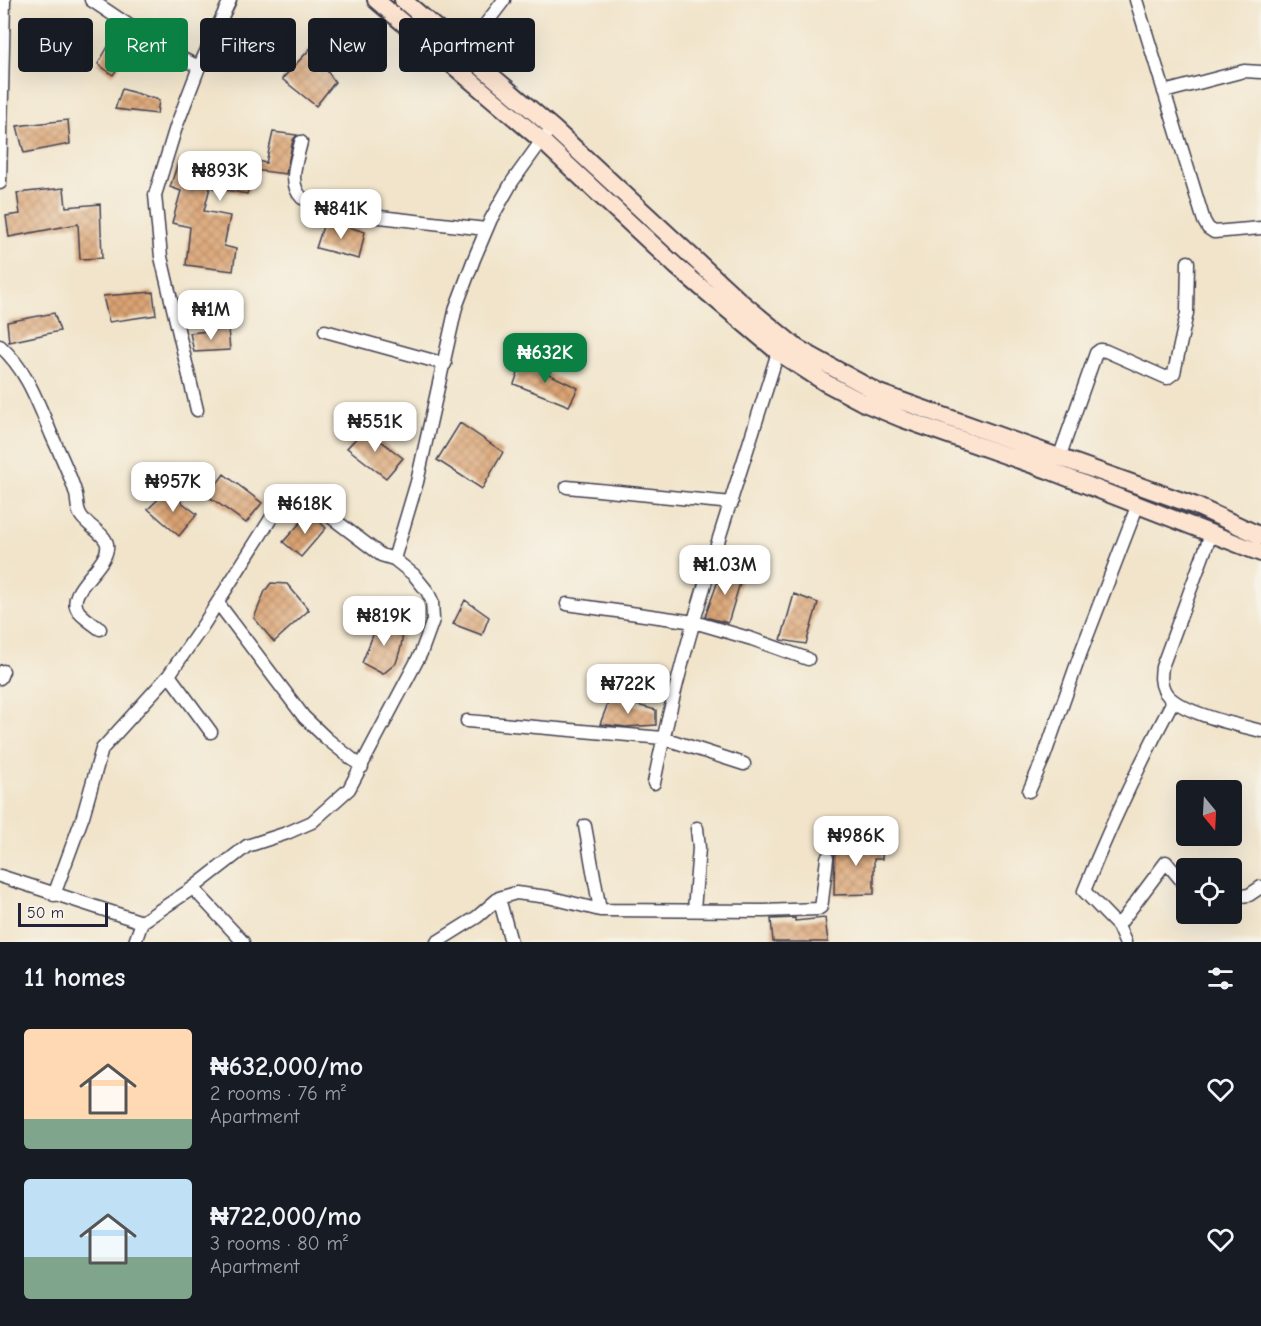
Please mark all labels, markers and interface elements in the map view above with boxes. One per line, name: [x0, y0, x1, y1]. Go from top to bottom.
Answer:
chip: Buy: [18, 18, 93, 72]
chip: Rent: [105, 18, 188, 72]
chip: Filters: [200, 18, 296, 72]
chip: New: [308, 18, 387, 72]
chip: Apartment: [399, 18, 535, 72]
pin: ₦893K: [178, 151, 262, 202]
text: ₦893K: [192, 159, 248, 182]
pin: ₦841K: [299, 189, 383, 240]
text: ₦841K: [314, 197, 368, 220]
pin: ₦1M: [182, 290, 240, 341]
text: ₦1M: [192, 298, 230, 321]
pin: ₦632K: [503, 333, 587, 384]
text: ₦632K: [517, 341, 573, 364]
pin: ₦551K: [333, 402, 417, 453]
text: ₦551K: [348, 410, 402, 433]
pin: ₦957K: [131, 462, 215, 513]
text: ₦957K: [145, 470, 201, 493]
pin: ₦618K: [263, 484, 347, 535]
text: ₦618K: [278, 492, 332, 515]
pin: ₦1.03M: [676, 545, 774, 596]
text: ₦1.03M: [693, 553, 757, 576]
pin: ₦819K: [342, 596, 426, 647]
text: ₦819K: [357, 604, 411, 627]
pin: ₦722K: [586, 664, 670, 715]
text: ₦722K: [601, 672, 655, 695]
north arrow: [1176, 780, 1242, 846]
map controls: [1176, 780, 1242, 924]
pin: ₦986K: [814, 816, 898, 867]
text: ₦986K: [828, 824, 884, 847]
button: locate: [1176, 858, 1242, 924]
scale bar: [18, 900, 108, 928]
text: 50 m: [27, 904, 64, 922]
icon: filters: [1204, 962, 1237, 995]
text: 11 homes: [24, 963, 125, 993]
text: ₦632,000/mo: [210, 1052, 363, 1082]
icon: home: [72, 1053, 144, 1125]
icon: heart: [1204, 1073, 1237, 1106]
text: 2 rooms · 76 m²: [210, 1082, 346, 1105]
text: Apartment: [210, 1105, 300, 1128]
text: ₦722,000/mo: [210, 1202, 361, 1232]
icon: home: [72, 1203, 144, 1275]
icon: heart: [1204, 1223, 1237, 1256]
text: 3 rooms · 80 m²: [210, 1232, 348, 1255]
text: Apartment: [210, 1255, 300, 1278]

